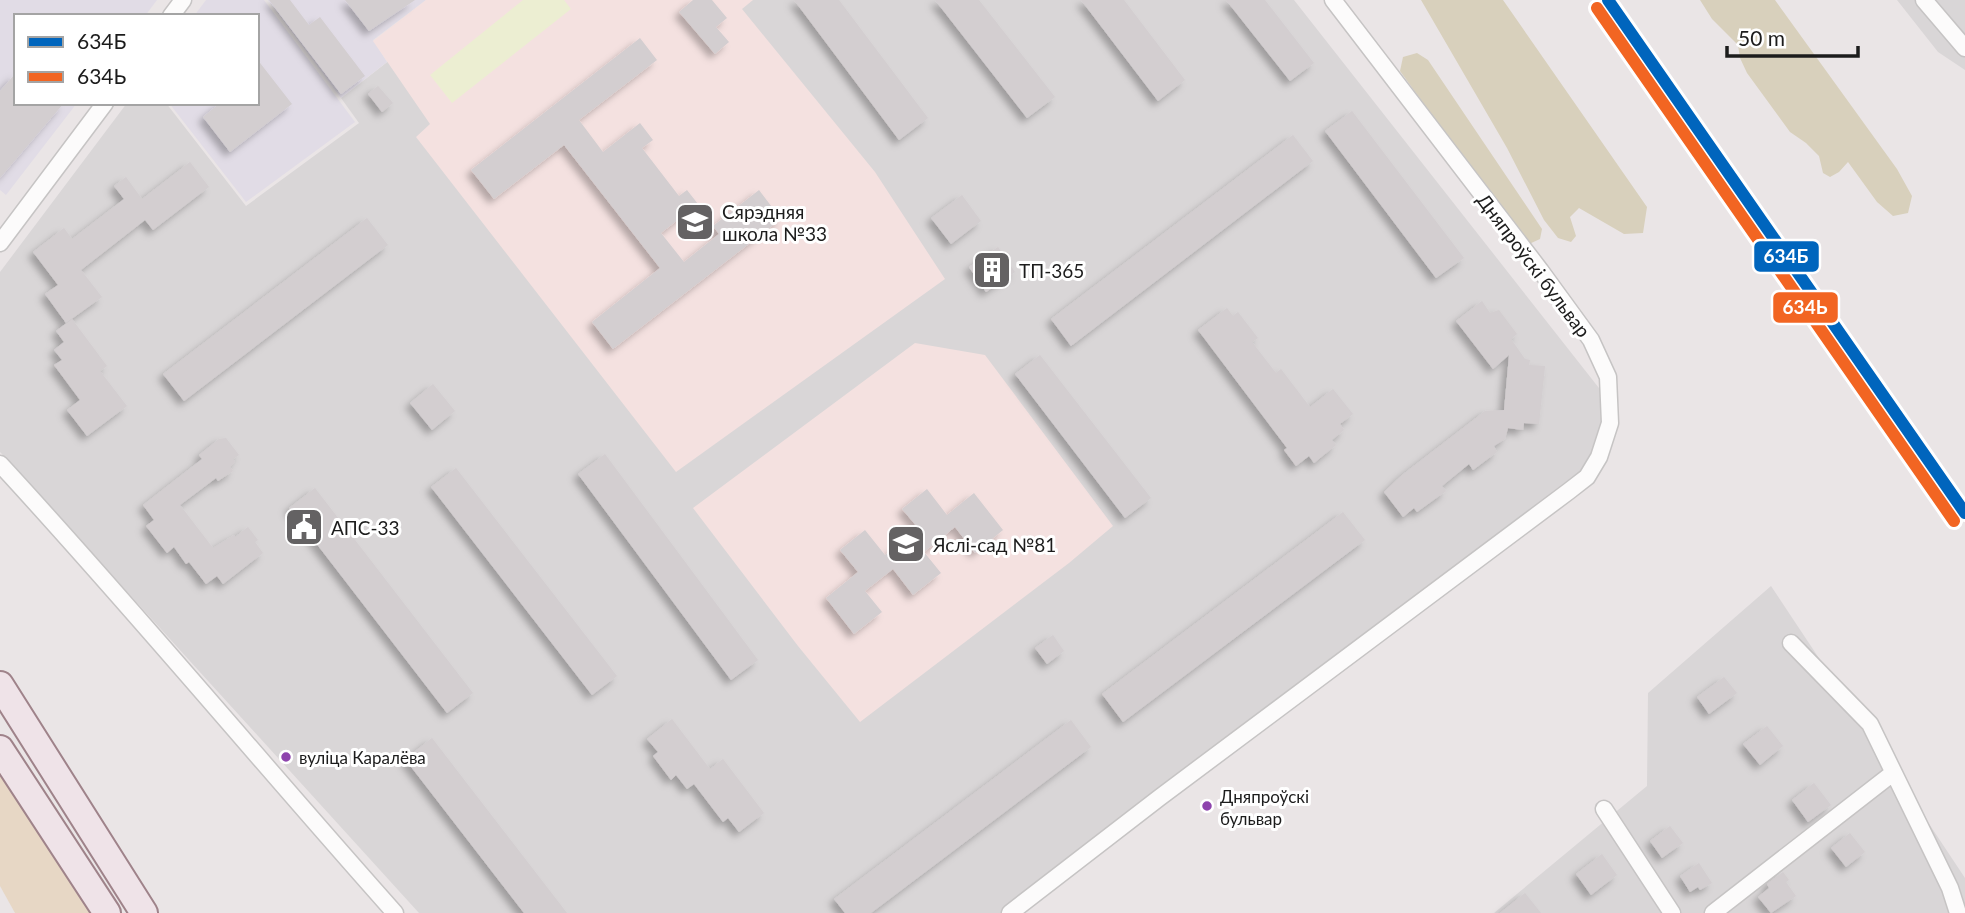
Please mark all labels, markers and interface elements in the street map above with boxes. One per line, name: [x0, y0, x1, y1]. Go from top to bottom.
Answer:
legend: [14, 14, 259, 105]
scale bar: [1727, 14, 1858, 58]
text: 50 m: [1738, 25, 1785, 50]
text: 634Б: [77, 28, 127, 53]
text: 634Ь: [77, 63, 127, 88]
street label: Дняпроўскі бульвар: [1472, 189, 1596, 341]
place label: Сярэдняя школа №33: [722, 200, 827, 245]
school or university icon: Сярэдняя школа №33: [674, 201, 716, 243]
line badge: 634Б: [1753, 240, 1820, 273]
text: 634Б: [1763, 244, 1809, 267]
building icon: ТП-365: [971, 249, 1013, 291]
place label: ТП-365: [1019, 259, 1084, 282]
line badge: 634Ь: [1772, 291, 1839, 324]
text: 634Ь: [1783, 295, 1828, 318]
public building icon: АПС-33: [283, 506, 325, 548]
place label: АПС-33: [331, 516, 400, 539]
school or university icon: Яслі-сад №81: [885, 523, 927, 565]
place label: Яслі-сад №81: [932, 533, 1056, 556]
place label: вуліца Каралёва: [299, 747, 426, 768]
marker: вуліца Каралёва: [279, 750, 293, 764]
place label: Дняпроўскі бульвар: [1220, 786, 1309, 829]
marker: Дняпроўскі бульвар: [1200, 799, 1214, 813]

